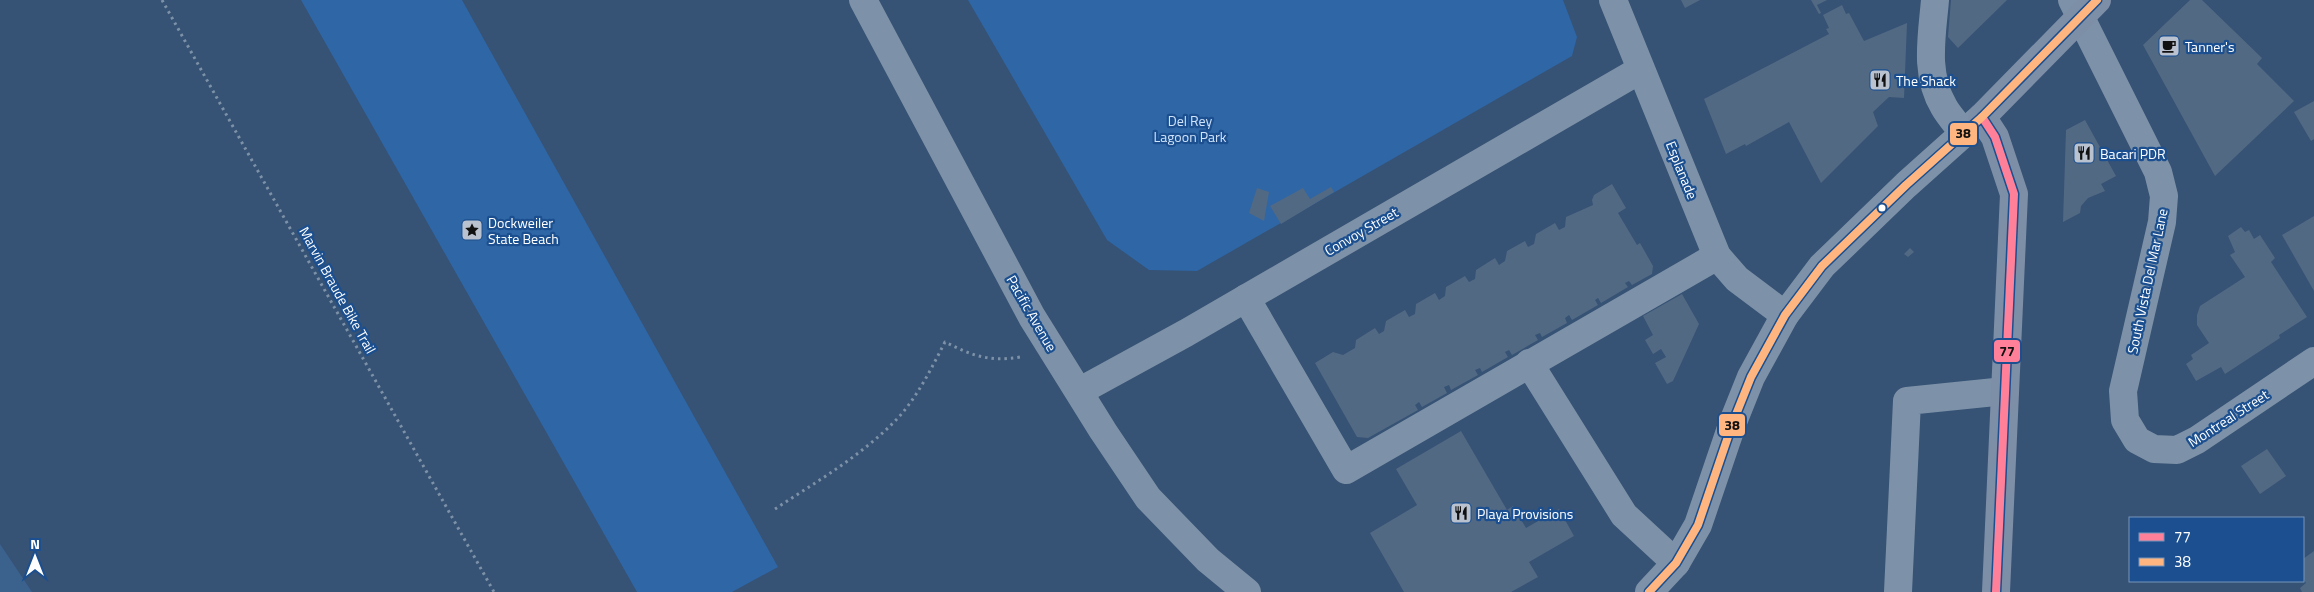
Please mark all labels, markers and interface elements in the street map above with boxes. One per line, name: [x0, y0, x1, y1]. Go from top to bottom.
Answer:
cafe icon: Tanner's: [2157, 34, 2181, 58]
place label: Tanner's: [2185, 36, 2234, 57]
restaurant icon: The Shack: [1868, 68, 1892, 92]
place label: The Shack: [1896, 70, 1956, 91]
park label: Del Rey Lagoon Park: [1153, 110, 1227, 147]
line badge: 38: [1949, 122, 1978, 146]
text: 38: [1955, 122, 1971, 143]
street label: Esplanade: [1661, 138, 1703, 202]
restaurant icon: Bacari PDR: [2072, 141, 2096, 165]
place label: Bacari PDR: [2100, 143, 2166, 164]
street label: Convoy Street: [1320, 201, 1402, 261]
unlabelled marker: [1877, 203, 1887, 213]
street label: South Vista Del Mar Lane: [2121, 206, 2173, 356]
place label: Dockweiler State Beach: [488, 212, 559, 249]
place icon: Dockweiler State Beach: [460, 218, 484, 242]
street label: Marvin Braude Bike Trail: [294, 223, 382, 357]
street label: Pacific Avenue: [1002, 271, 1062, 355]
line badge: 77: [1993, 339, 2021, 363]
text: 77: [1999, 340, 2015, 361]
street label: Montreal Street: [2183, 384, 2273, 452]
line badge: 38: [1718, 413, 1746, 437]
text: 38: [1724, 414, 1740, 435]
restaurant icon: Playa Provisions: [1449, 501, 1473, 525]
place label: Playa Provisions: [1477, 503, 1573, 524]
legend: [2129, 517, 2304, 582]
text: 77: [2174, 525, 2191, 548]
north arrow: [10, 532, 60, 582]
text: N: [30, 533, 40, 554]
text: 38: [2174, 550, 2191, 573]

